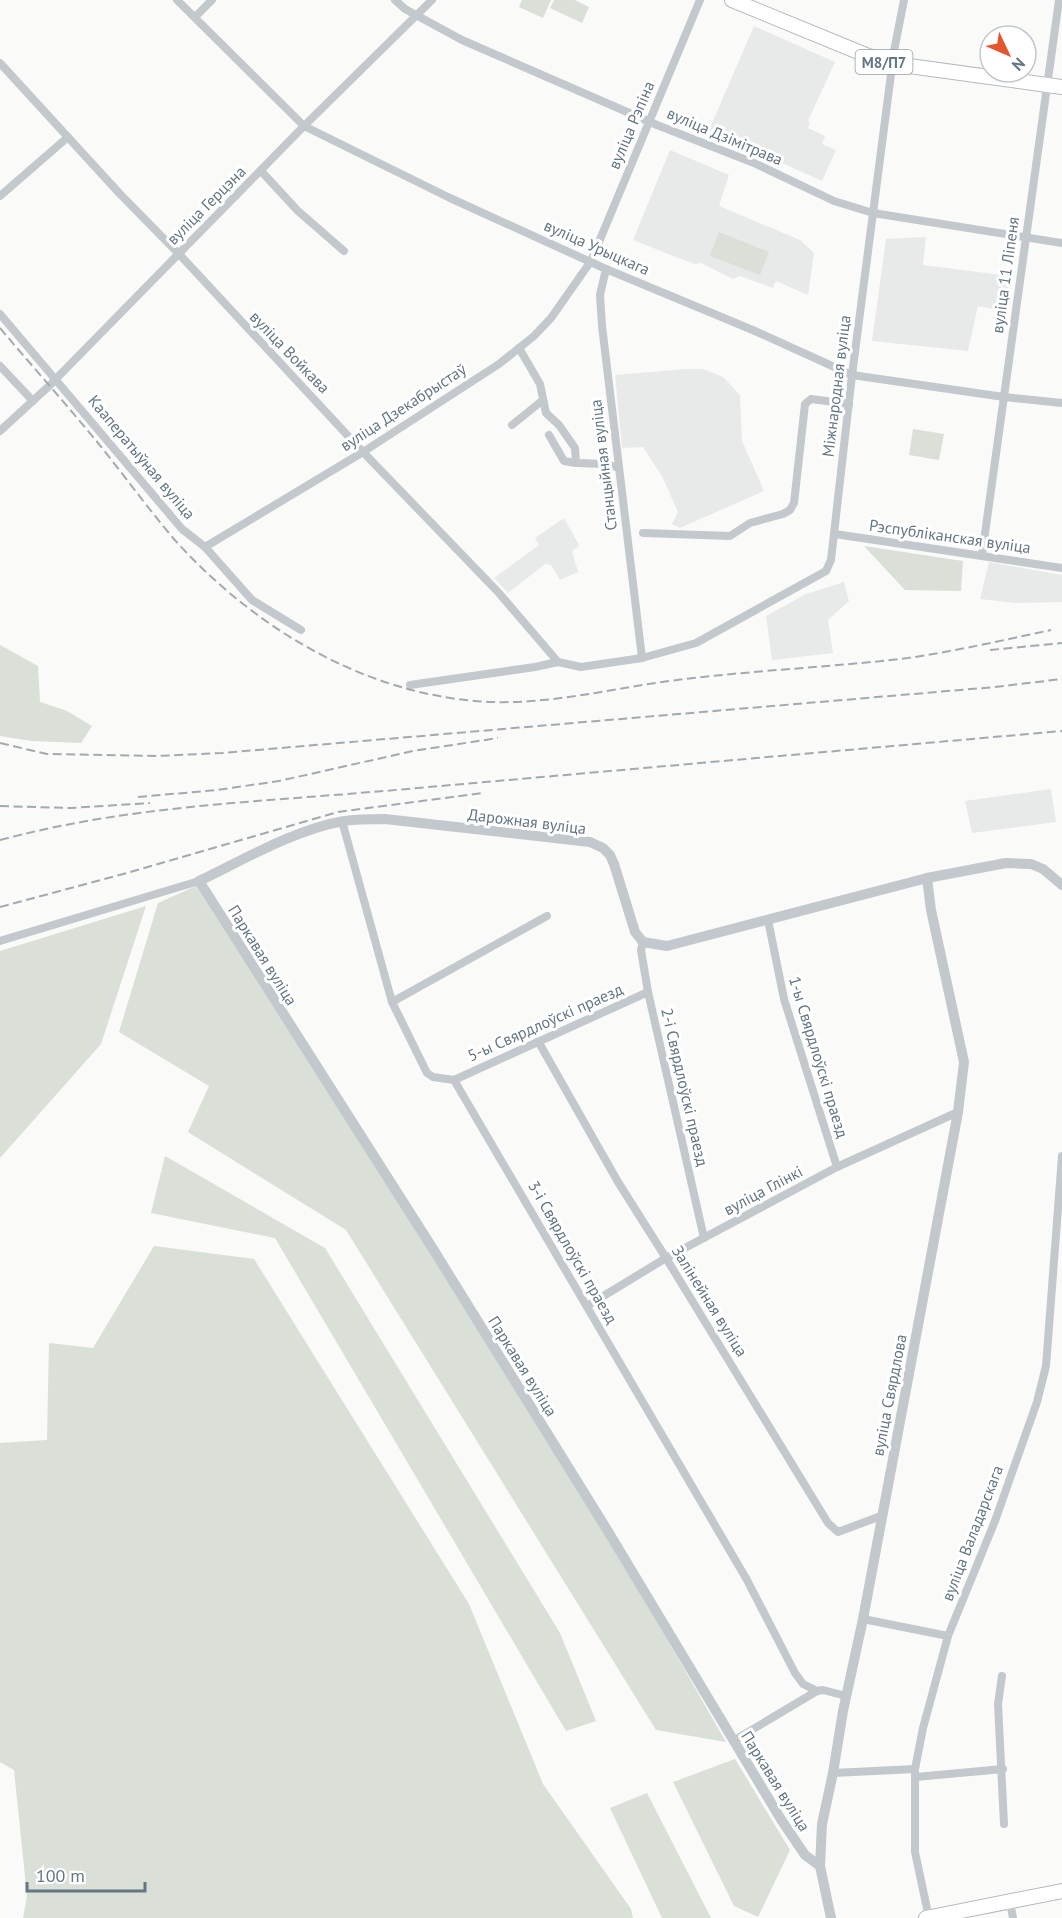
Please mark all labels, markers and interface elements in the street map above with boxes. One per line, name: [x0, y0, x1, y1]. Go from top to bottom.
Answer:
north arrow: [978, 24, 1038, 84]
road number: М8/П7: [856, 50, 912, 74]
text: N: [1008, 54, 1030, 75]
street label: вуліца Рэпіна: [603, 78, 659, 172]
street label: вуліца Дзімітрава: [664, 103, 786, 169]
street label: вуліца Герцэна: [162, 161, 250, 249]
street label: вуліца Урыцкага: [541, 215, 653, 279]
street label: вуліца 11 Ліпеня: [987, 216, 1023, 334]
street label: вуліца Войкава: [246, 307, 334, 397]
street label: Міжнародная вуліца: [817, 314, 855, 458]
street label: вуліца Дзекабрыстаў: [336, 359, 470, 455]
street label: Кааператыўная вуліца: [84, 391, 200, 523]
street label: Станцыйная вуліца: [585, 398, 621, 532]
street label: Рэспубліканская вуліца: [868, 515, 1032, 557]
street label: Дарожная вуліца: [467, 804, 587, 838]
street label: Паркавая вуліца: [224, 901, 302, 1009]
street label: 1-ы Свярдлоўскі праезд: [785, 974, 853, 1141]
street label: 5-ы Свярдлоўскі праезд: [464, 979, 626, 1065]
street label: 2-і Свярдлоўскі праезд: [657, 1006, 713, 1168]
street label: вуліца Глінкі: [720, 1161, 806, 1219]
street label: 3-і Свярдлоўскі праезд: [524, 1177, 622, 1327]
street label: Залінейная вуліца: [668, 1242, 752, 1360]
street label: Паркавая вуліца: [484, 1312, 562, 1420]
street label: вуліца Свярдлова: [867, 1332, 911, 1458]
street label: вуліца Валадарскага: [937, 1462, 1007, 1604]
street label: Паркавая вуліца: [737, 1727, 815, 1835]
scale bar: [27, 1855, 146, 1893]
text: 100 m: [36, 1864, 85, 1887]

